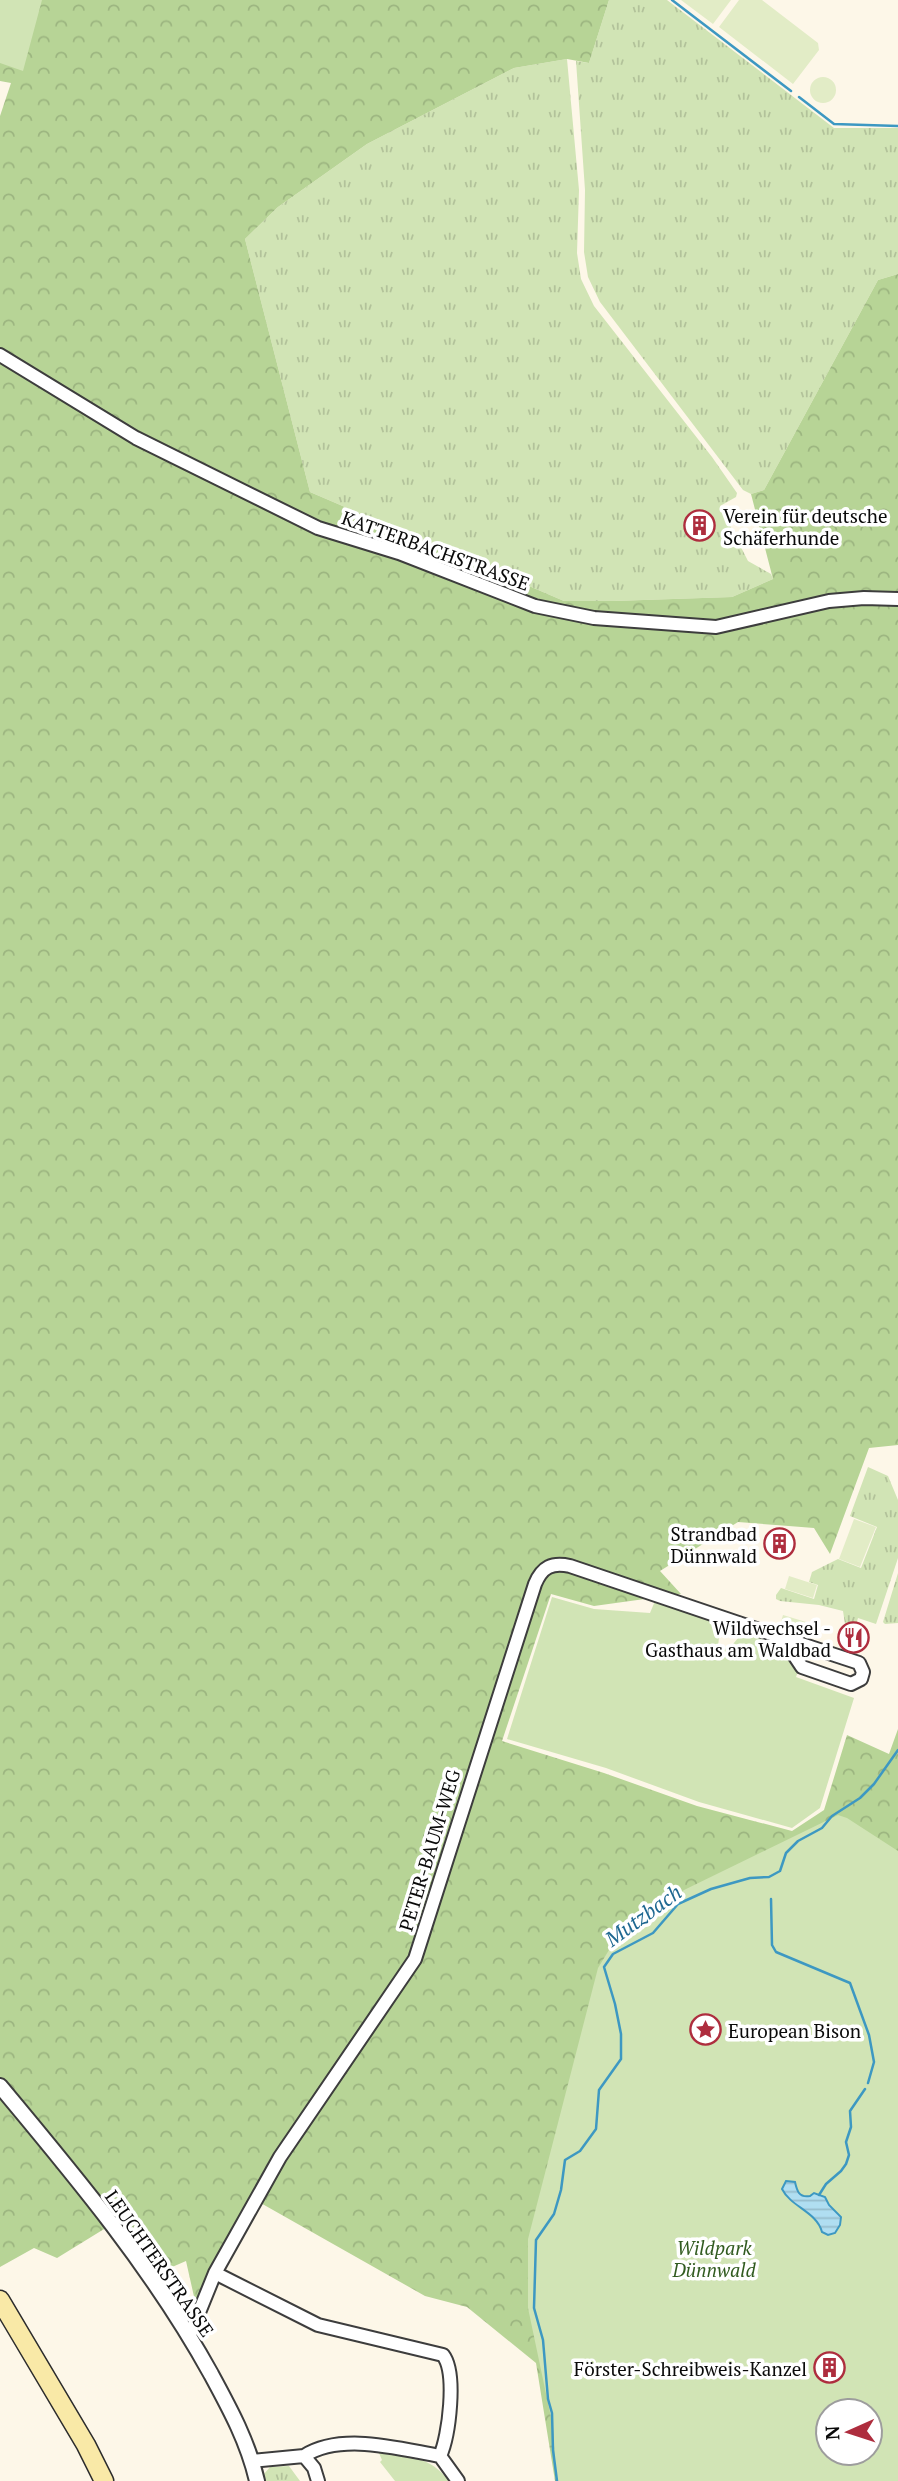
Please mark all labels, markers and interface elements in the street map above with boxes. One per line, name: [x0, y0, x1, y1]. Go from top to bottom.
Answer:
place label: Verein für deutsche Schäferhunde: [723, 503, 887, 550]
street label: KATTERBACHSTRASSE: [339, 504, 533, 596]
building icon: Verein für deutsche Schäferhunde: [683, 509, 717, 543]
place label: Strandbad Dünnwald: [670, 1521, 757, 1568]
building icon: Strandbad Dünnwald: [763, 1527, 797, 1561]
place label: Wildwechsel - Gasthaus am Waldbad: [645, 1615, 831, 1662]
restaurant icon: Wildwechsel - Gasthaus am Waldbad: [837, 1621, 871, 1655]
street label: PETER-BAUM-WEG: [393, 1766, 465, 1934]
water label: Mutzbach: [598, 1878, 687, 1953]
place icon: European Bison: [688, 2013, 722, 2047]
place label: European Bison: [728, 2018, 861, 2043]
street label: LEUCHTERSTRASSE: [100, 2185, 220, 2341]
park label: Wildpark Dünnwald: [671, 2235, 756, 2282]
building icon: Förster-Schreibweis-Kanzel: [813, 2351, 847, 2385]
place label: Förster-Schreibweis-Kanzel: [574, 2356, 807, 2381]
north arrow: [814, 2397, 884, 2467]
text: N: [819, 2424, 844, 2441]

